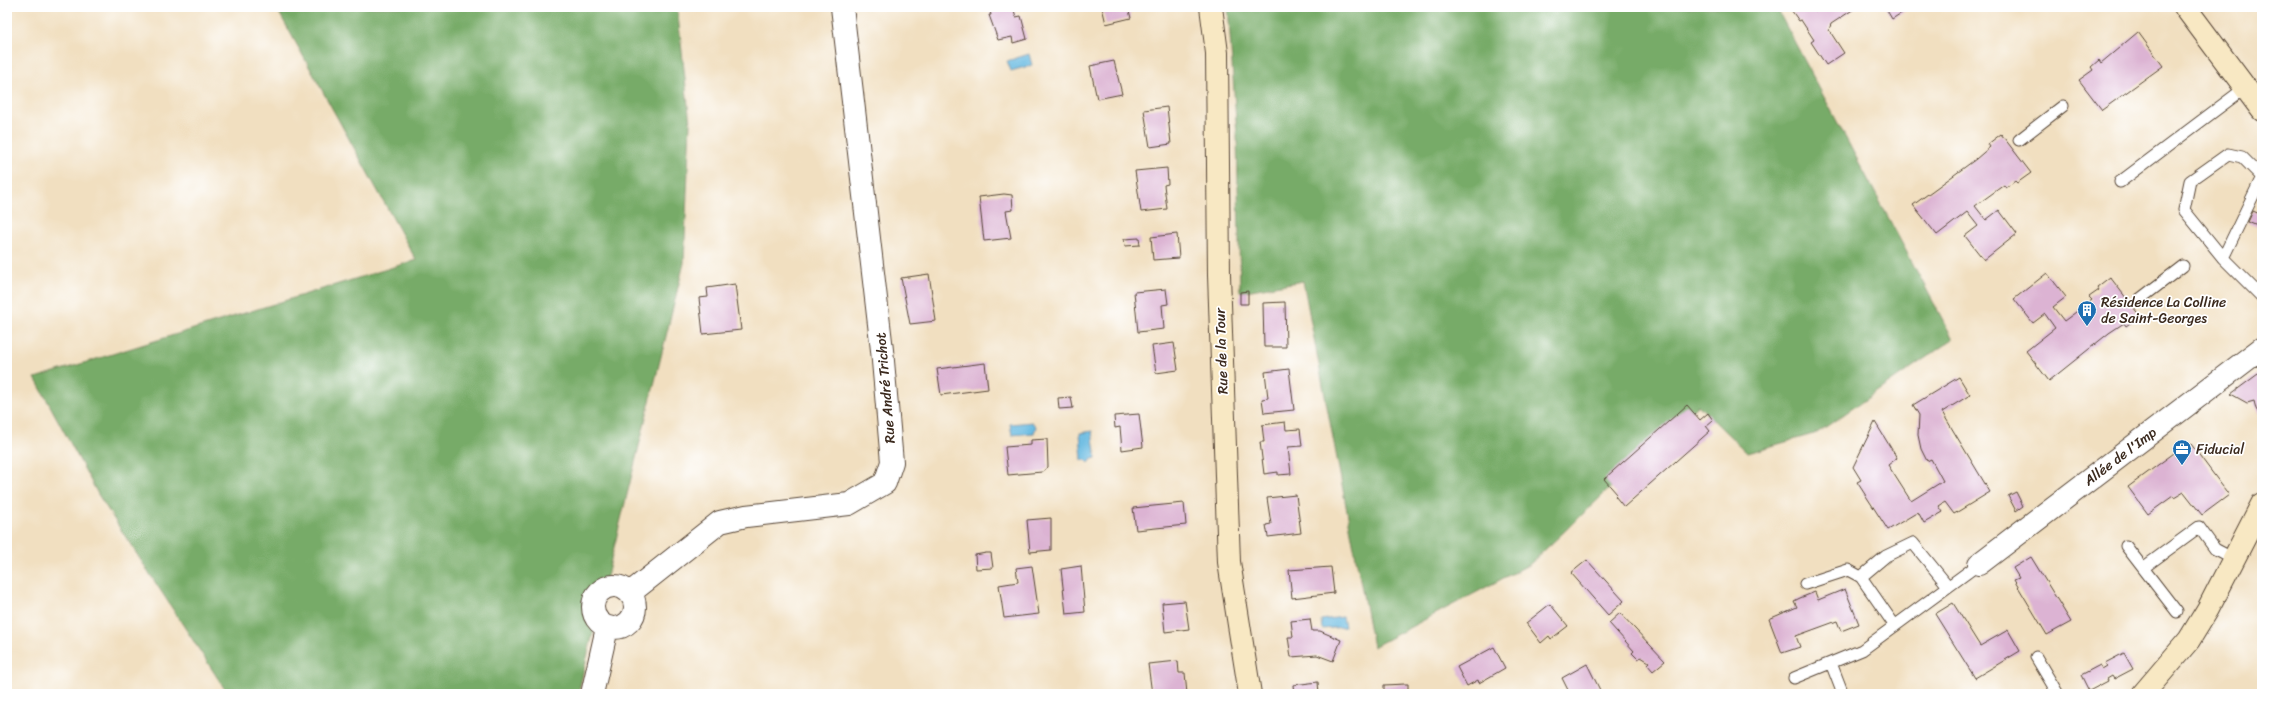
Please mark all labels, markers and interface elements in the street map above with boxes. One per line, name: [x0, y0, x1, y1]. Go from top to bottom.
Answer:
place label: Résidence La Colline de Saint-Georges: [2101, 290, 2226, 331]
building icon: Résidence La Colline de Saint-Georges: [2076, 299, 2098, 327]
street label: Rue de la Tour: [1207, 306, 1235, 394]
street label: Rue André Trichot: [868, 331, 903, 444]
street label: Allée de l'Imp: [2078, 420, 2163, 493]
place label: Fiducial: [2196, 437, 2245, 462]
office icon: Fiducial: [2171, 438, 2193, 466]

